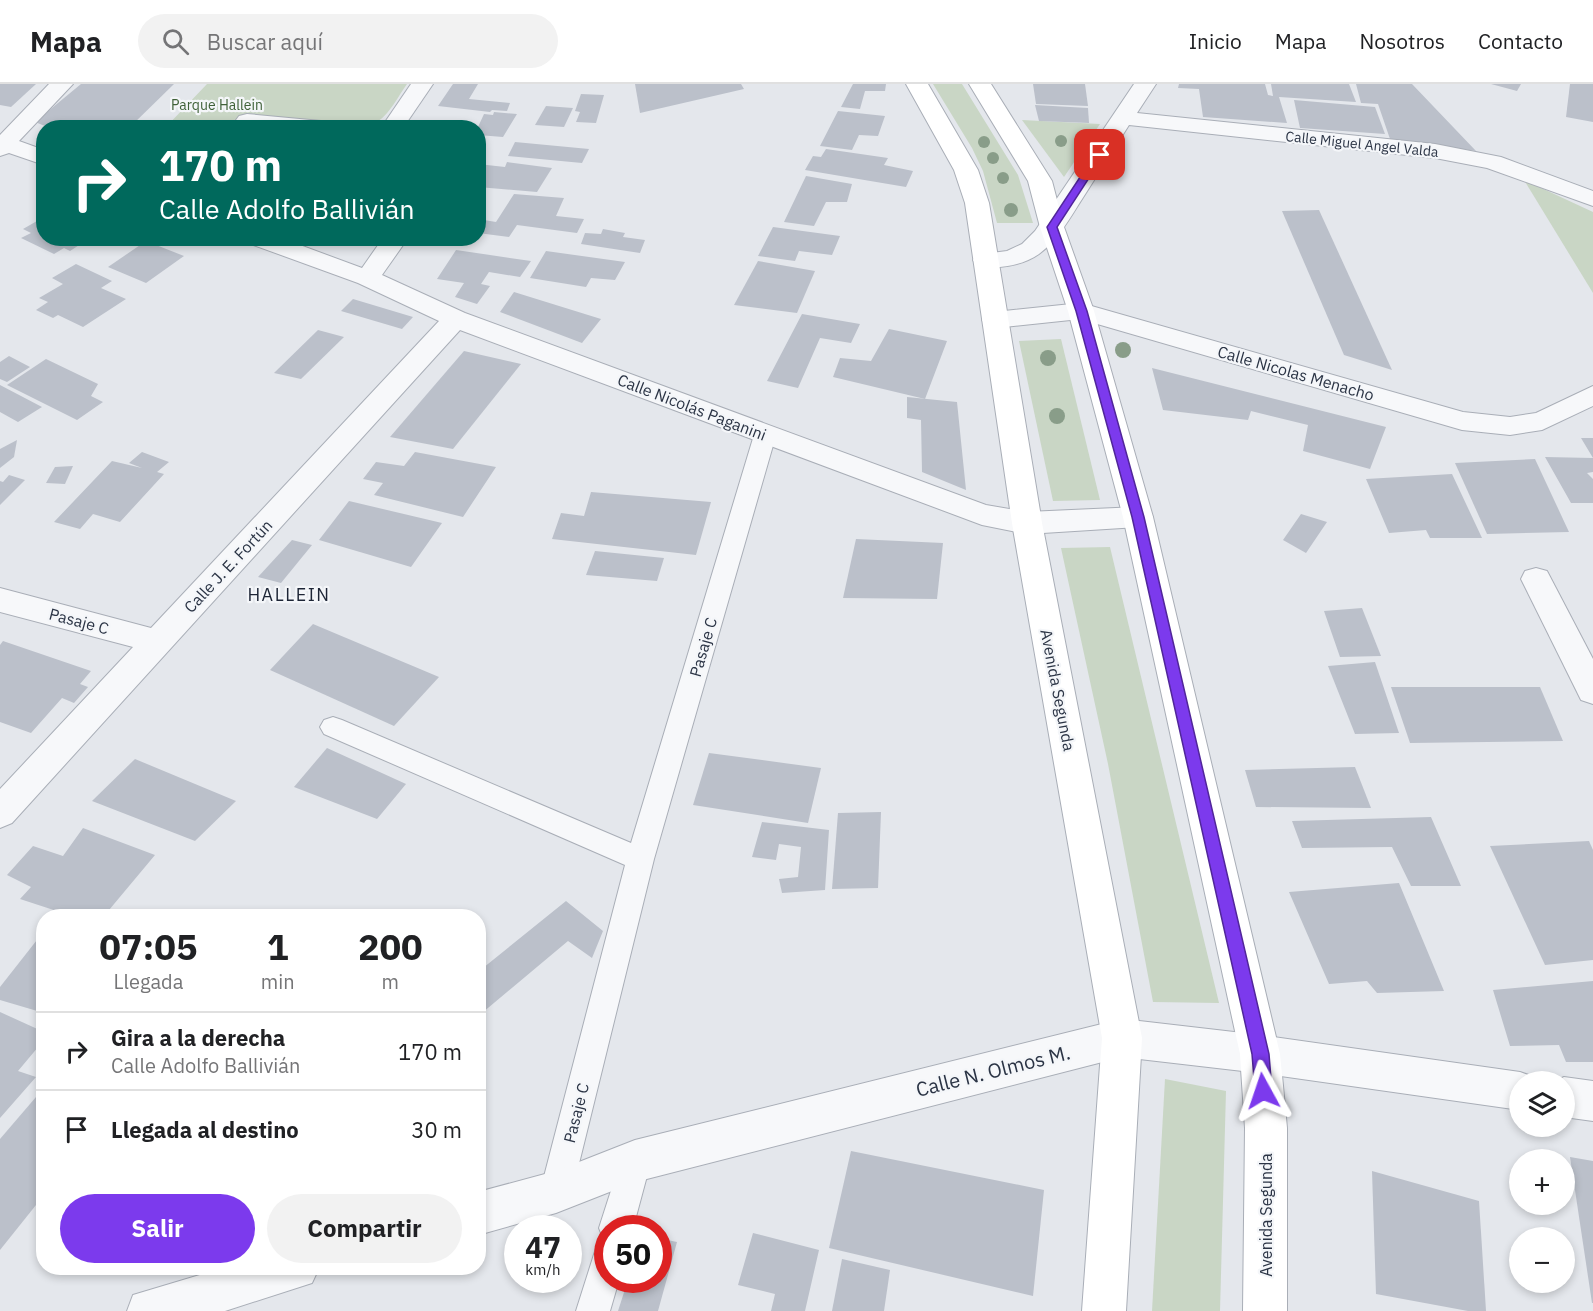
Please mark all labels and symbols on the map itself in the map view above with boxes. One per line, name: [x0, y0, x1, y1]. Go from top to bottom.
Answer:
park label: Parque Hallein: [171, 96, 263, 114]
street label: Calle Miguel Angel Valda: [1285, 127, 1440, 161]
pin: [1074, 129, 1125, 180]
street label: Calle Nicolas Menacho: [1215, 341, 1377, 405]
street label: Calle Nicolás Paganini: [615, 369, 769, 445]
street label: Calle J. E. Fortún: [180, 515, 276, 617]
district label: HALLEIN: [247, 583, 331, 606]
street label: Pasaje C: [47, 603, 111, 639]
street label: Pasaje C: [685, 615, 721, 679]
street label: Avenida Segunda: [1036, 627, 1080, 753]
street label: Calle N. Olmos M.: [913, 1038, 1073, 1103]
position arrow: [1231, 1059, 1295, 1123]
street label: Pasaje C: [559, 1081, 593, 1145]
street label: Avenida Segunda: [1256, 1153, 1276, 1277]
speed limit sign: 50: [594, 1215, 672, 1293]

